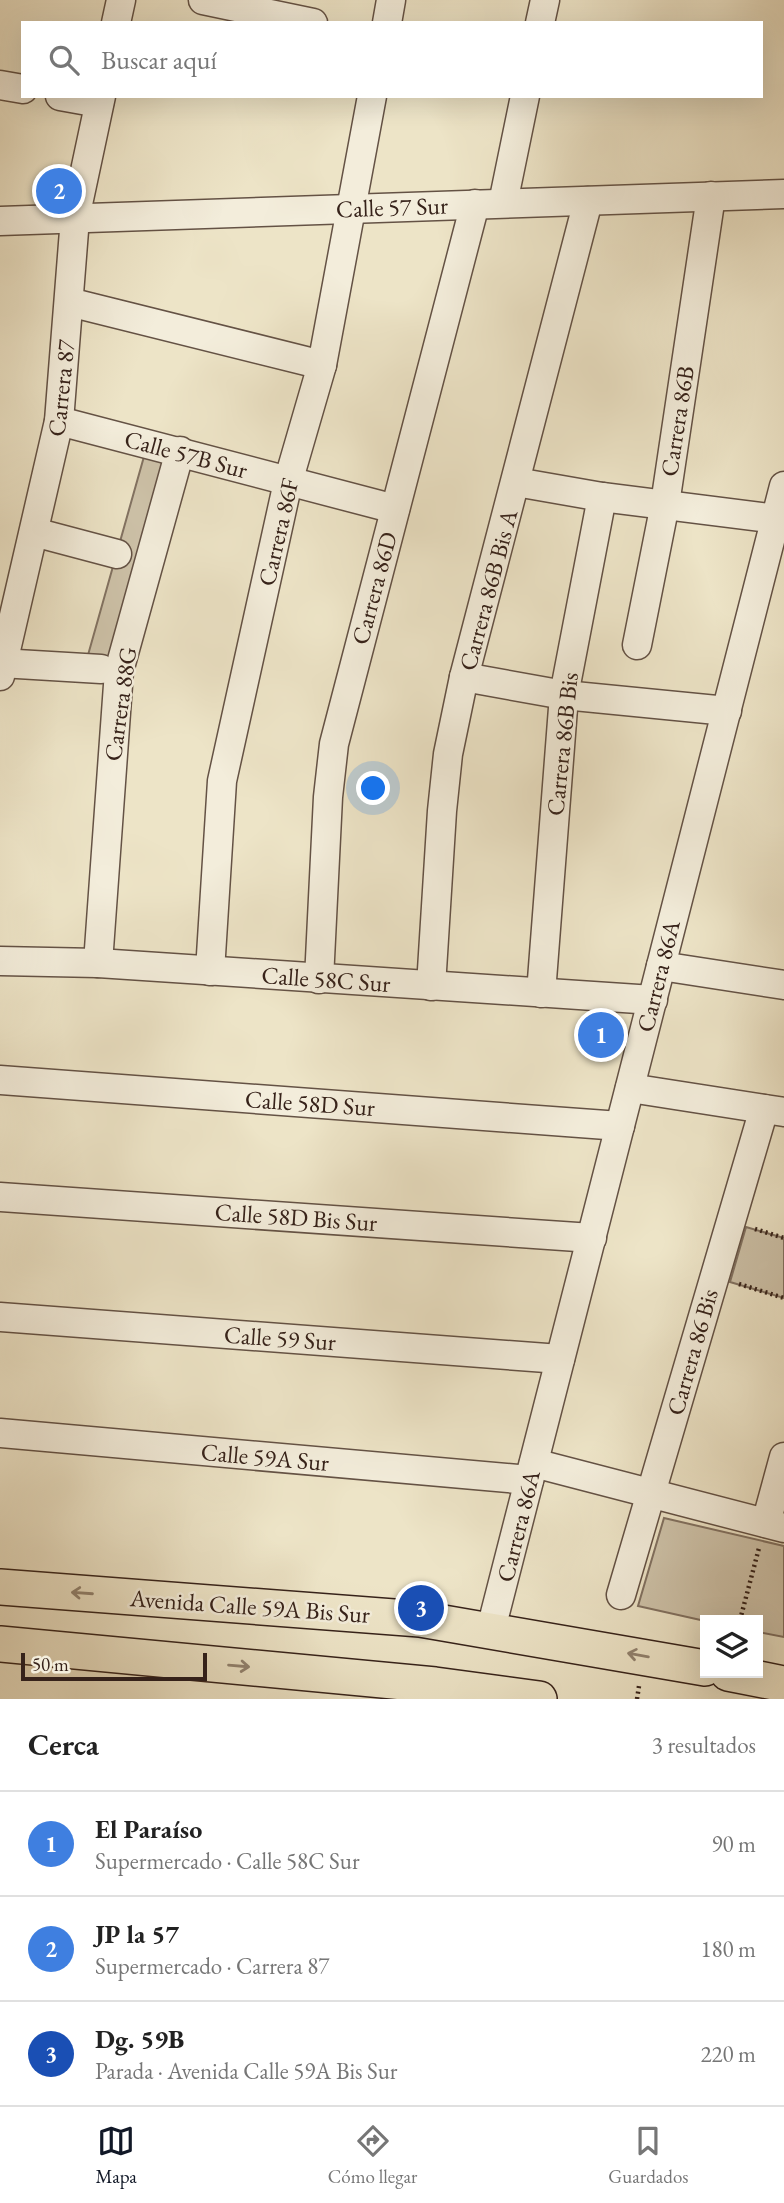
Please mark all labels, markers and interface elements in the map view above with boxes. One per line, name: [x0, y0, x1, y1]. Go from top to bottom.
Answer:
search box: [21, 21, 763, 98]
icon: search: [45, 41, 83, 79]
text: Buscar aquí: [101, 43, 217, 77]
pin: 2: [36, 165, 82, 217]
street label: Calle 57 Sur: [336, 190, 448, 224]
street label: Carrera 87: [40, 337, 82, 438]
street label: Carrera 86B: [653, 363, 701, 479]
street label: Calle 57B Sur: [121, 423, 251, 485]
street label: Carrera 86F: [251, 475, 305, 589]
street label: Carrera 86B Bis A: [452, 506, 524, 674]
street label: Carrera 86D: [344, 528, 404, 648]
street label: Carrera 88G: [97, 645, 143, 763]
street label: Carrera 86B Bis: [539, 671, 585, 817]
your location: [356, 771, 390, 805]
street label: Carrera 86A: [629, 917, 687, 1035]
street label: Calle 58C Sur: [261, 959, 391, 999]
pin: 1: [578, 1009, 624, 1061]
street label: Calle 58D Sur: [244, 1083, 376, 1123]
street label: Calle 58D Bis Sur: [214, 1196, 378, 1238]
street label: Carrera 86 Bis: [659, 1285, 725, 1419]
street label: Calle 59 Sur: [223, 1319, 337, 1357]
street label: Calle 59A Sur: [200, 1436, 330, 1478]
street label: Carrera 86A: [489, 1467, 547, 1585]
street label: Avenida Calle 59A Bis Sur: [128, 1582, 371, 1630]
pin: 3: [398, 1582, 444, 1634]
one-way arrow: [71, 1586, 93, 1599]
map controls: [700, 1615, 763, 1678]
button: layers: [700, 1615, 763, 1678]
one-way arrow: [627, 1648, 650, 1662]
scale bar: [21, 1650, 206, 1682]
text: 50 m: [32, 1652, 69, 1677]
one-way arrow: [227, 1660, 250, 1673]
text: Cerca: [28, 1725, 99, 1764]
text: 3 resultados: [652, 1730, 756, 1760]
text: El Paraíso: [95, 1812, 202, 1846]
text: 1: [45, 1829, 57, 1859]
text: 90 m: [711, 1829, 756, 1859]
text: Supermercado · Calle 58C Sur: [95, 1846, 360, 1876]
text: JP la 57: [95, 1917, 179, 1951]
text: 2: [45, 1934, 57, 1964]
text: 180 m: [700, 1934, 756, 1964]
text: Supermercado · Carrera 87: [95, 1951, 329, 1981]
text: Dg. 59B: [95, 2022, 184, 2056]
text: 3: [45, 2039, 57, 2069]
text: 220 m: [700, 2039, 756, 2069]
text: Parada · Avenida Calle 59A Bis Sur: [95, 2056, 398, 2086]
tab: Mapa: [95, 2122, 137, 2189]
tab: Cómo llegar: [328, 2122, 417, 2189]
tab: Guardados: [608, 2122, 689, 2189]

